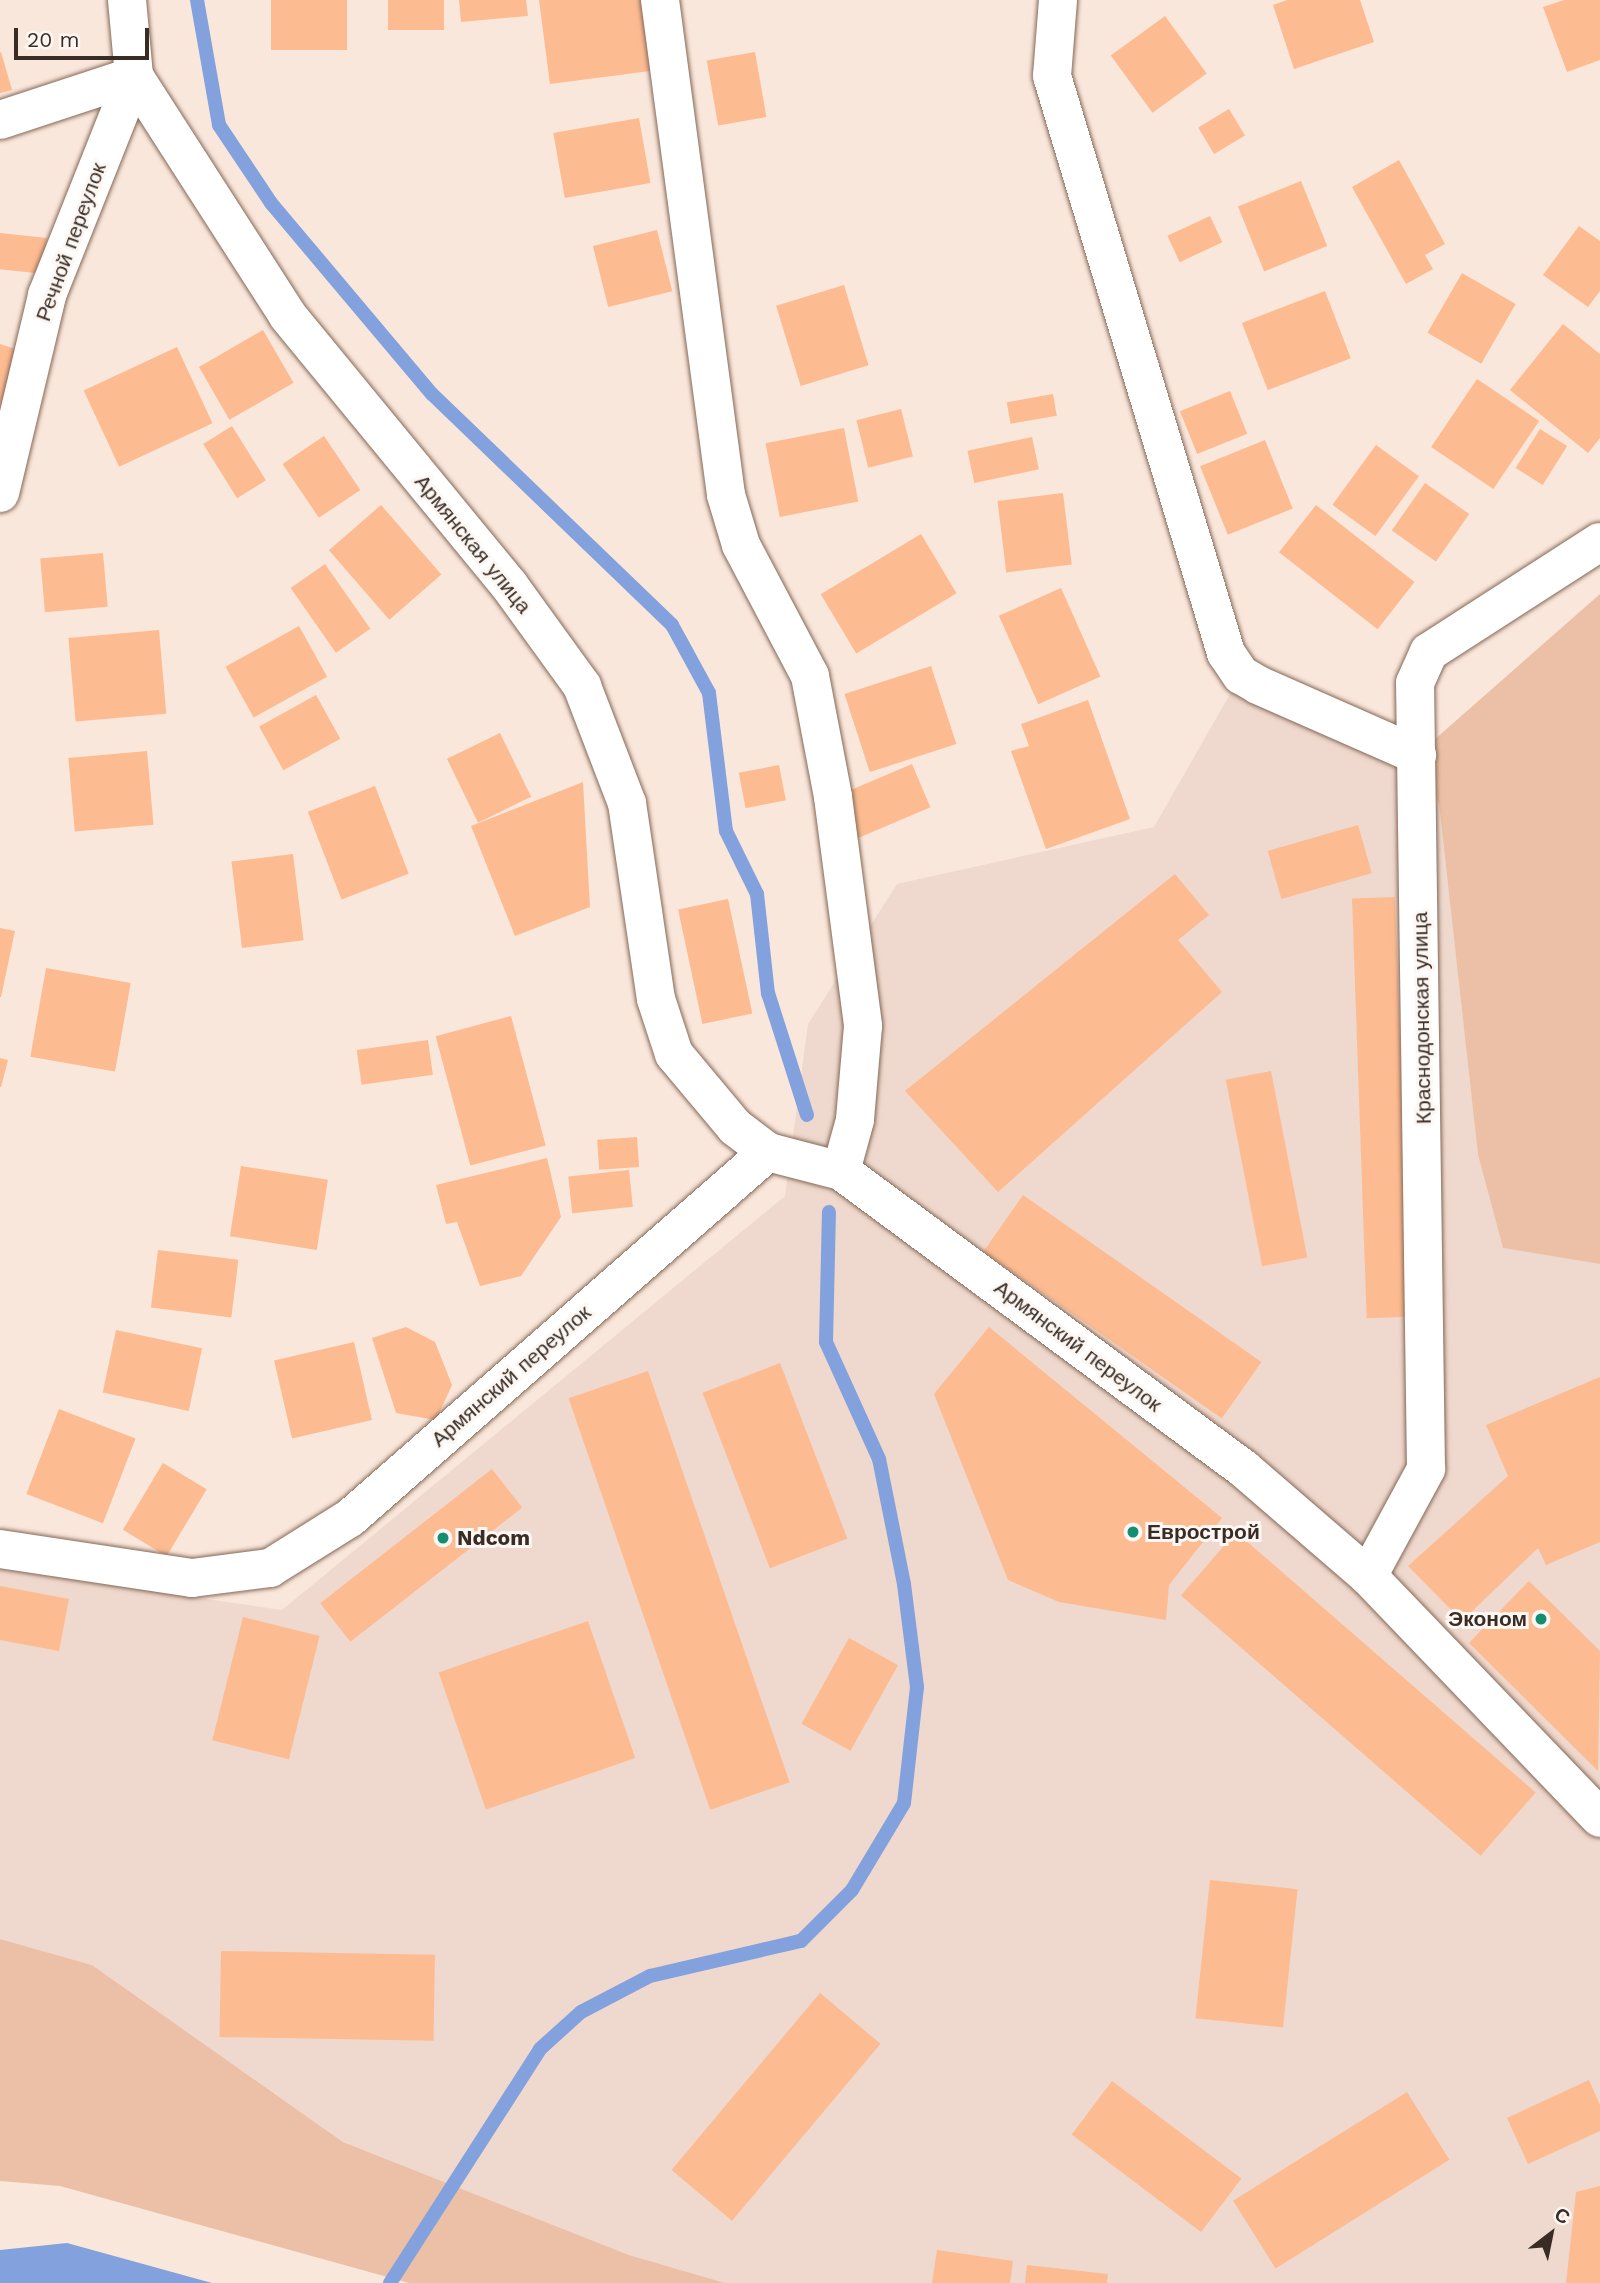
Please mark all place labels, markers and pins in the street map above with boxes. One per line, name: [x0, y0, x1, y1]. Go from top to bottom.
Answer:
place label: Еврострой: [1147, 1519, 1260, 1545]
marker: Еврострой: [1125, 1524, 1141, 1540]
place label: Ndcom: [457, 1525, 530, 1551]
marker: Ndcom: [435, 1530, 451, 1546]
place label: Эконом: [1448, 1606, 1527, 1632]
marker: Эконом: [1533, 1611, 1549, 1627]

